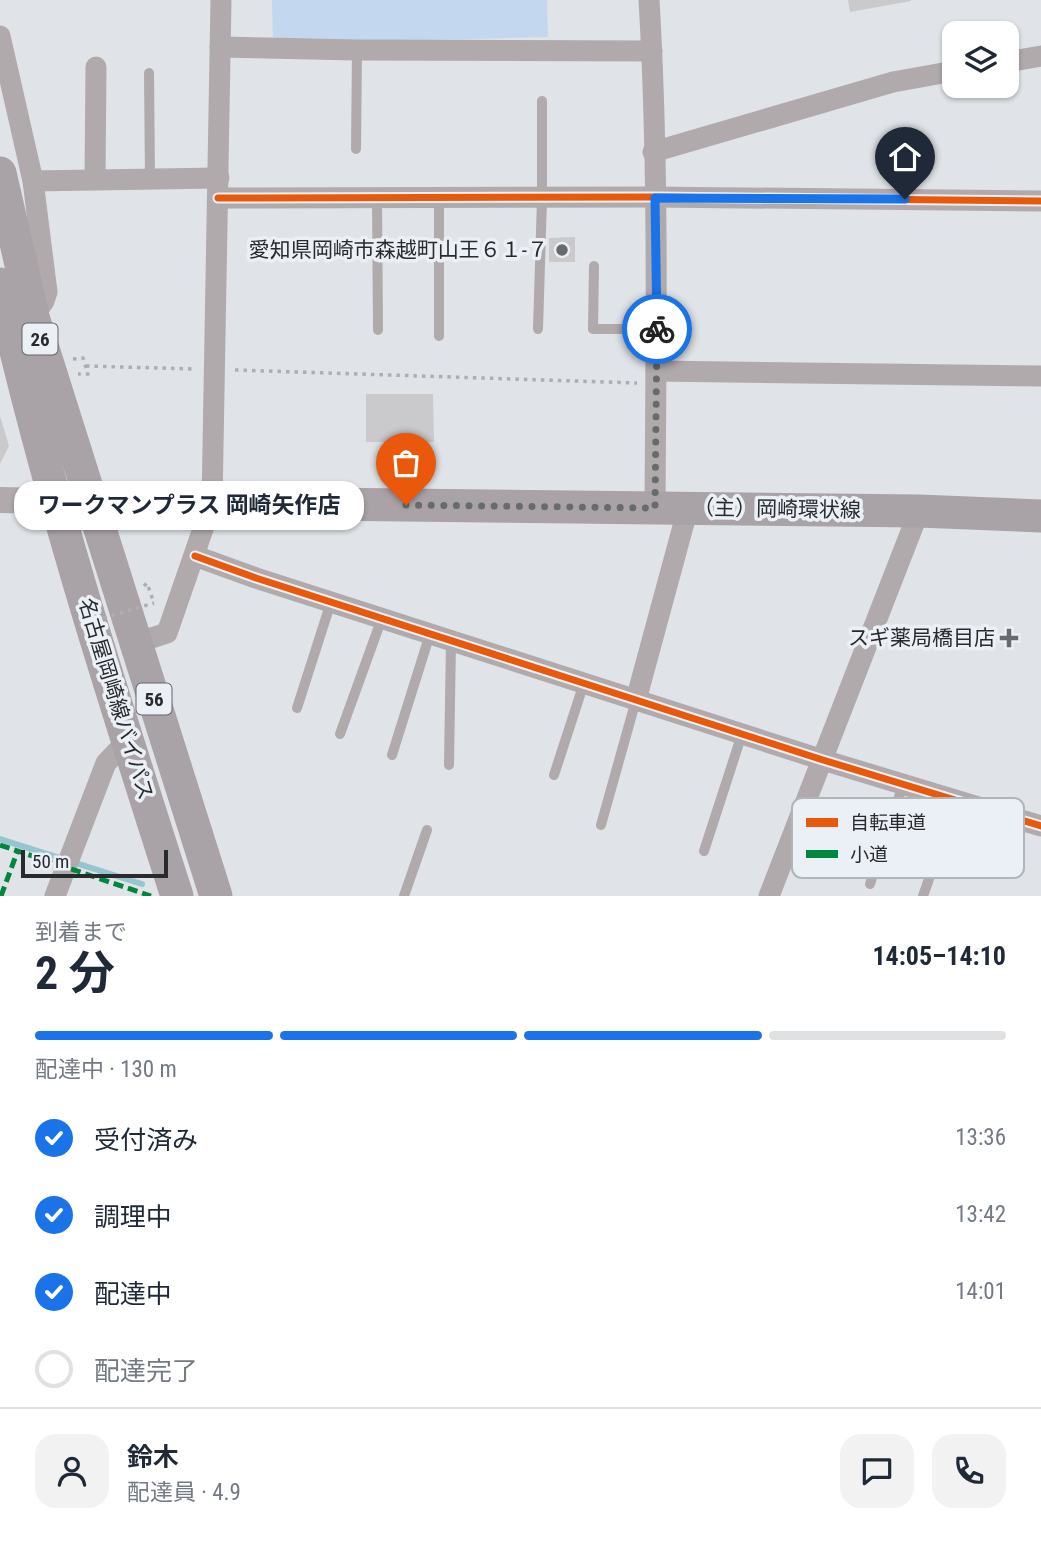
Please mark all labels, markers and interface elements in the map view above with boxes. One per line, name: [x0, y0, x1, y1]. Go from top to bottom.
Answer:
map controls: [942, 21, 1019, 98]
button: layers: [942, 21, 1019, 98]
pin: [875, 127, 935, 199]
icon: home: [886, 138, 924, 176]
place label: 愛知県岡崎市森越町山王６１‐７: [249, 238, 548, 262]
marker: 愛知県岡崎市森越町山王６１‐７: [554, 242, 570, 258]
courier: [622, 294, 692, 364]
icon: bike: [638, 310, 676, 348]
road number: 26: [22, 324, 58, 354]
pin: [376, 433, 436, 505]
icon: bag: [387, 444, 425, 482]
callout: ワークマンプラス 岡崎矢作店: [14, 480, 364, 530]
text: ワークマンプラス 岡崎矢作店: [37, 492, 341, 519]
street label: （主）岡崎環状線: [693, 496, 861, 522]
street label: 名古屋岡崎線バイパス: [74, 595, 158, 803]
place label: スギ薬局橋目店: [848, 626, 995, 650]
marker: スギ薬局橋目店: [1001, 630, 1017, 646]
road number: 56: [136, 684, 172, 714]
legend: [792, 798, 1024, 878]
text: 自転車道: [850, 811, 926, 834]
text: 小道: [850, 843, 888, 866]
scale bar: [21, 847, 168, 879]
text: 50 m: [32, 850, 69, 873]
text: 到着まで: [35, 919, 127, 946]
text: 14:05–14:10: [872, 941, 1006, 971]
text: 2 分: [35, 946, 115, 1000]
text: 配達中 · 130 m: [35, 1056, 177, 1083]
icon: check: [35, 1119, 73, 1157]
text: 13:36: [955, 1124, 1006, 1151]
text: 受付済み: [94, 1125, 198, 1155]
icon: check: [35, 1196, 73, 1234]
text: 13:42: [955, 1201, 1006, 1228]
text: 調理中: [94, 1202, 172, 1232]
icon: check: [35, 1273, 73, 1311]
text: 14:01: [955, 1278, 1006, 1305]
text: 配達中: [94, 1279, 172, 1309]
text: 配達完了: [94, 1356, 198, 1386]
button: person: [35, 1434, 109, 1508]
button: chat: [840, 1434, 914, 1508]
button: phone: [932, 1434, 1006, 1508]
text: 鈴木: [127, 1442, 179, 1472]
text: 配達員 · 4.9: [127, 1479, 241, 1506]

